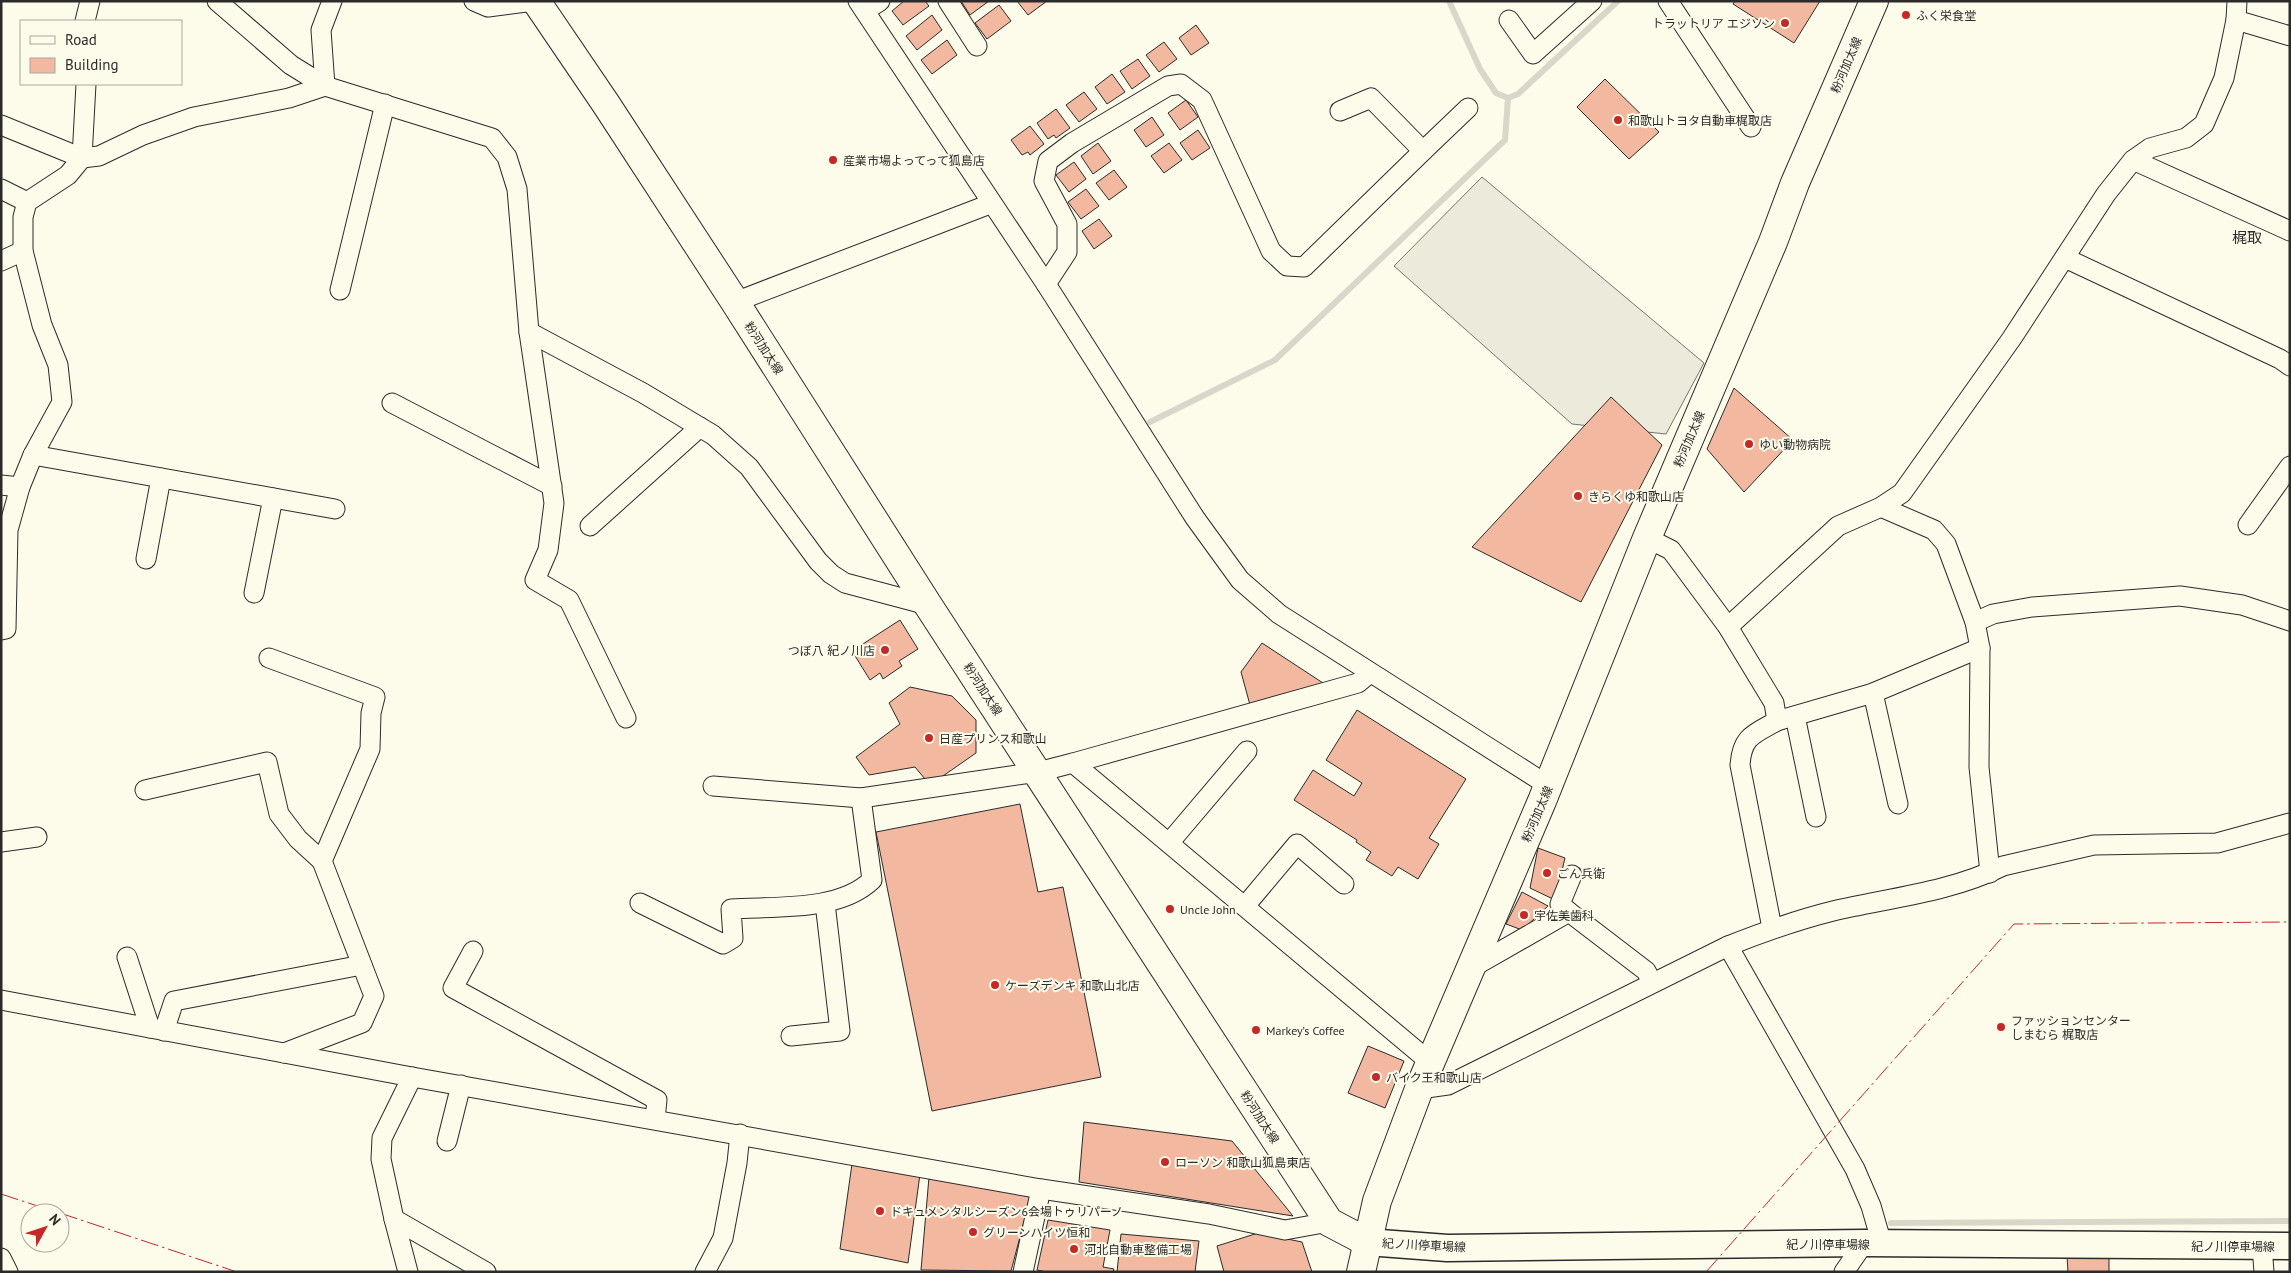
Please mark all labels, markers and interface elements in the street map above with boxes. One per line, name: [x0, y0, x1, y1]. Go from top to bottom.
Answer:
place label: ふく栄食堂: [1916, 8, 1976, 23]
marker: ふく栄食堂: [1900, 9, 1912, 21]
place label: トラットリア エジソン: [1652, 16, 1775, 31]
marker: トラットリア エジソン: [1779, 17, 1791, 29]
legend: [20, 20, 182, 85]
text: Road: [65, 30, 97, 49]
street label: 粉河加太線: [1827, 34, 1865, 96]
text: Building: [65, 55, 119, 74]
place label: 和歌山トヨタ自動車梶取店: [1628, 113, 1772, 128]
marker: 和歌山トヨタ自動車梶取店: [1612, 114, 1624, 126]
place label: 産業市場よってって狐島店: [843, 153, 985, 168]
marker: 産業市場よってって狐島店: [827, 154, 839, 166]
district label: 梶取: [2232, 228, 2262, 247]
street label: 粉河加太線: [741, 319, 787, 377]
street label: 粉河加太線: [1670, 408, 1708, 470]
place label: ゆい動物病院: [1759, 437, 1831, 452]
marker: ゆい動物病院: [1743, 438, 1755, 450]
place label: きらくゆ和歌山店: [1588, 489, 1684, 504]
marker: きらくゆ和歌山店: [1572, 490, 1584, 502]
place label: つぼ八 紀ノ川店: [788, 643, 875, 658]
marker: つぼ八 紀ノ川店: [879, 644, 891, 656]
street label: 粉河加太線: [960, 660, 1006, 718]
place label: 日産プリンス和歌山: [939, 731, 1047, 746]
marker: 日産プリンス和歌山: [923, 732, 935, 744]
street label: 粉河加太線: [1518, 783, 1556, 845]
place label: ごん兵衛: [1557, 866, 1605, 881]
marker: ごん兵衛: [1541, 867, 1553, 879]
place label: Uncle John: [1180, 902, 1236, 917]
marker: Uncle John: [1164, 903, 1176, 915]
place label: 宇佐美歯科: [1534, 908, 1594, 923]
marker: 宇佐美歯科: [1518, 909, 1530, 921]
place label: ケーズデンキ 和歌山北店: [1005, 978, 1140, 993]
marker: ケーズデンキ 和歌山北店: [989, 979, 1001, 991]
place label: ファッションセンター しまむら 梶取店: [2011, 1013, 2131, 1042]
marker: ファッションセンター しまむら 梶取店: [1995, 1021, 2007, 1033]
place label: Markey’s Coffee: [1266, 1023, 1345, 1038]
marker: Markey’s Coffee: [1250, 1024, 1262, 1036]
place label: バイク王和歌山店: [1386, 1070, 1482, 1085]
marker: バイク王和歌山店: [1370, 1071, 1382, 1083]
street label: 粉河加太線: [1237, 1088, 1283, 1146]
place label: ローソン 和歌山狐島東店: [1175, 1155, 1310, 1170]
marker: ローソン 和歌山狐島東店: [1159, 1156, 1171, 1168]
north arrow: [20, 1203, 70, 1253]
place label: ドキュメンタルシーズン6会場トゥリパーノ: [890, 1204, 1123, 1219]
marker: ドキュメンタルシーズン6会場トゥリパーノ: [874, 1205, 886, 1217]
text: N: [45, 1210, 65, 1229]
place label: グリーンハイツ恒和: [983, 1225, 1090, 1240]
marker: グリーンハイツ恒和: [967, 1226, 979, 1238]
street label: 紀ノ川停車場線: [1382, 1235, 1466, 1255]
street label: 紀ノ川停車場線: [1786, 1237, 1870, 1252]
street label: 紀ノ川停車場線: [2191, 1239, 2275, 1254]
place label: 河北自動車整備工場: [1084, 1242, 1192, 1257]
marker: 河北自動車整備工場: [1068, 1243, 1080, 1255]

